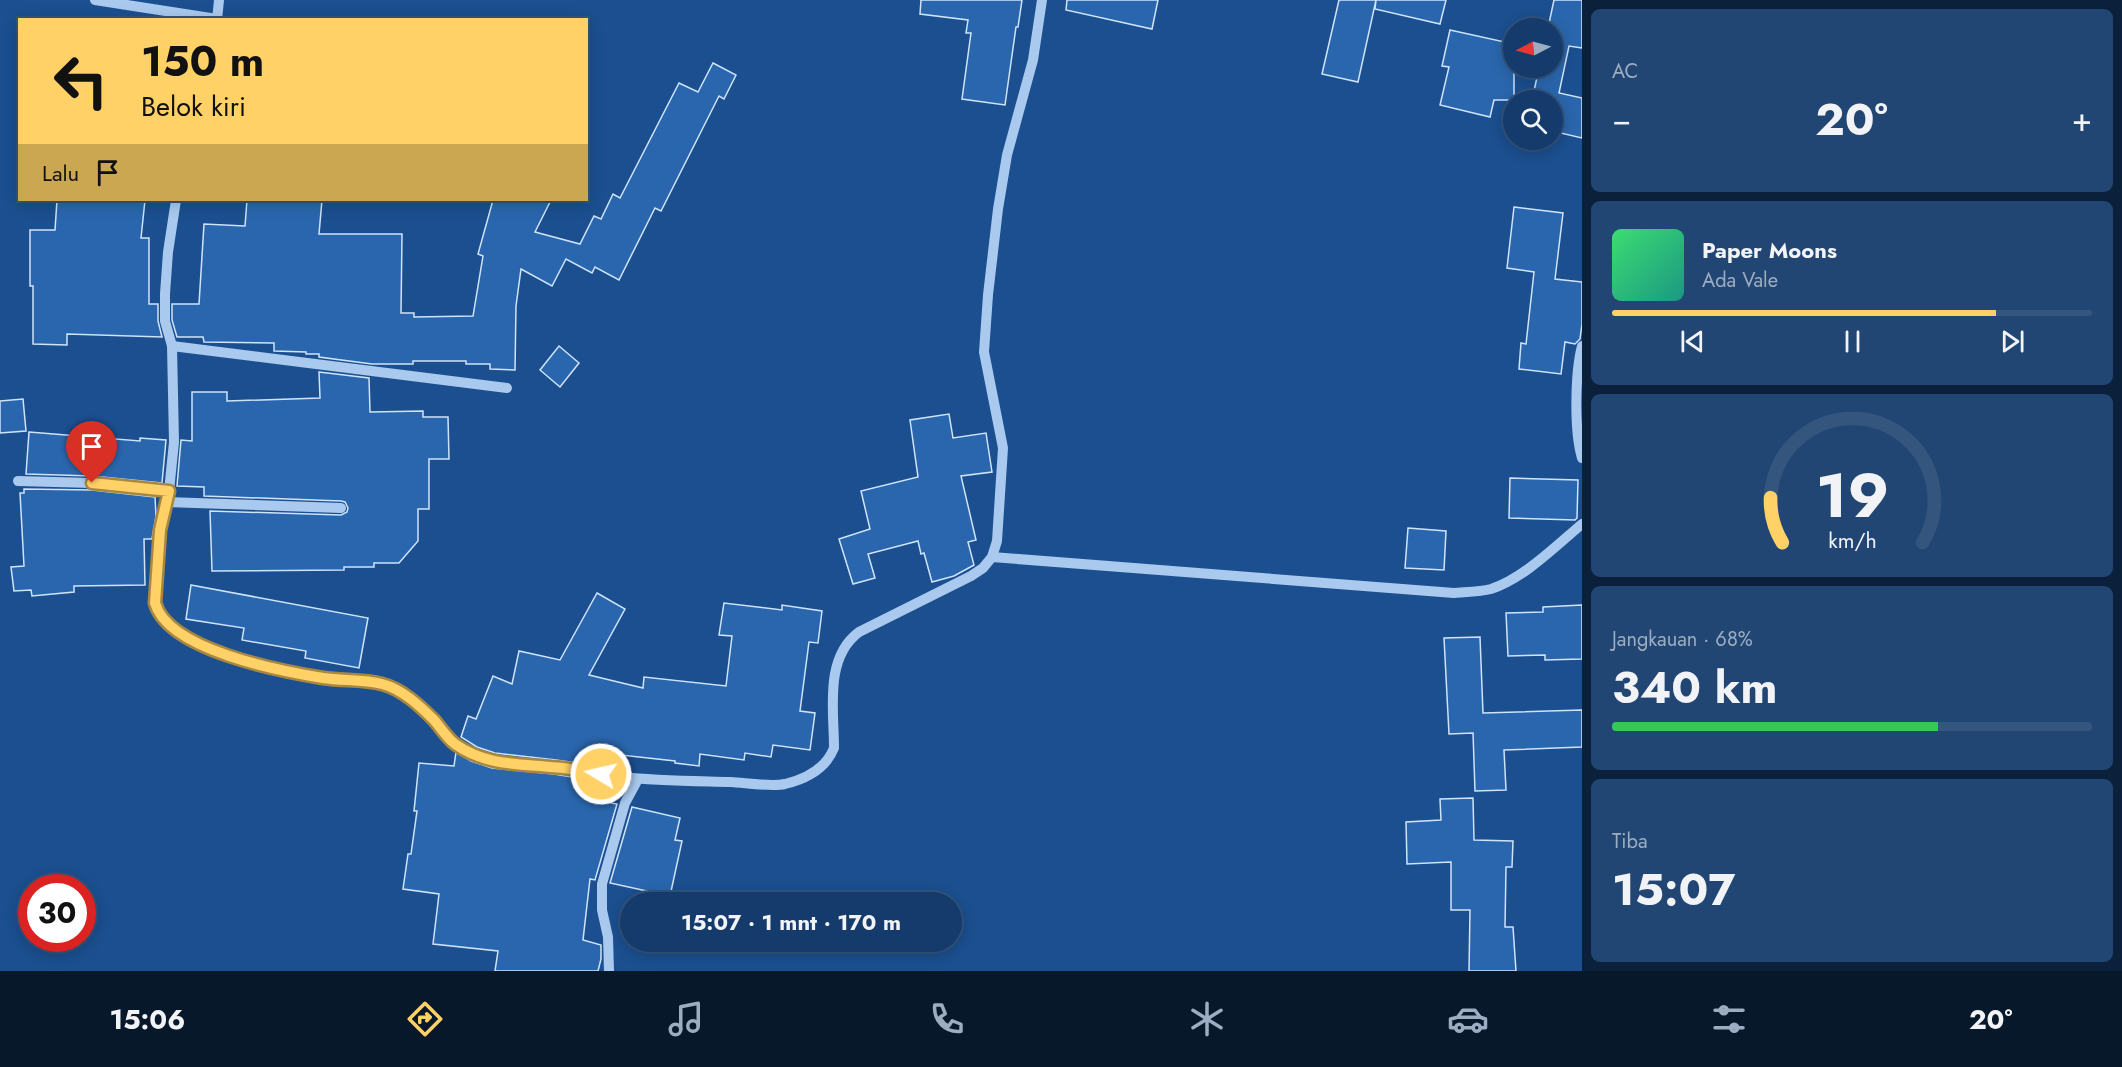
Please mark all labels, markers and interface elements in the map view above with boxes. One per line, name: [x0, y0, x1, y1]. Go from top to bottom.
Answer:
north arrow: [1503, 18, 1563, 78]
map controls: [1503, 18, 1563, 150]
text: 150 m: [141, 31, 264, 92]
icon: left: [42, 42, 120, 120]
text: AC: [1612, 57, 1638, 86]
text: Belok kiri: [141, 87, 246, 126]
text: 20°: [1815, 87, 1888, 152]
button: search: [1503, 90, 1563, 150]
text: −: [1612, 96, 1631, 143]
text: +: [2072, 96, 2092, 143]
icon: arrive: [91, 156, 124, 189]
text: Lalu: [42, 157, 79, 189]
text: Paper Moons: [1702, 234, 1837, 266]
text: Ada Vale: [1702, 266, 1778, 295]
icon: previous: [1676, 325, 1709, 358]
icon: pause: [1836, 325, 1869, 358]
icon: next: [1996, 325, 2029, 358]
pin: [66, 421, 117, 483]
icon: arrive: [75, 430, 108, 463]
text: 19: [1815, 450, 1889, 540]
text: km/h: [1828, 525, 1876, 556]
text: Jangkauan · 68%: [1612, 625, 1753, 654]
text: 340 km: [1612, 655, 1778, 720]
position arrow: [569, 742, 633, 806]
text: Tiba: [1612, 827, 1648, 856]
text: 15:07: [1612, 857, 1735, 922]
speed limit sign: 30: [18, 874, 96, 952]
text: 15:07 · 1 mnt · 170 m: [681, 906, 901, 938]
icon: directions: [404, 998, 446, 1040]
icon: music: [665, 998, 707, 1040]
icon: phone: [926, 998, 968, 1040]
icon: climate: [1186, 998, 1228, 1040]
icon: car: [1447, 998, 1489, 1040]
icon: filters: [1708, 998, 1750, 1040]
text: 15:06: [109, 1000, 185, 1039]
text: 20°: [1969, 1000, 2013, 1039]

